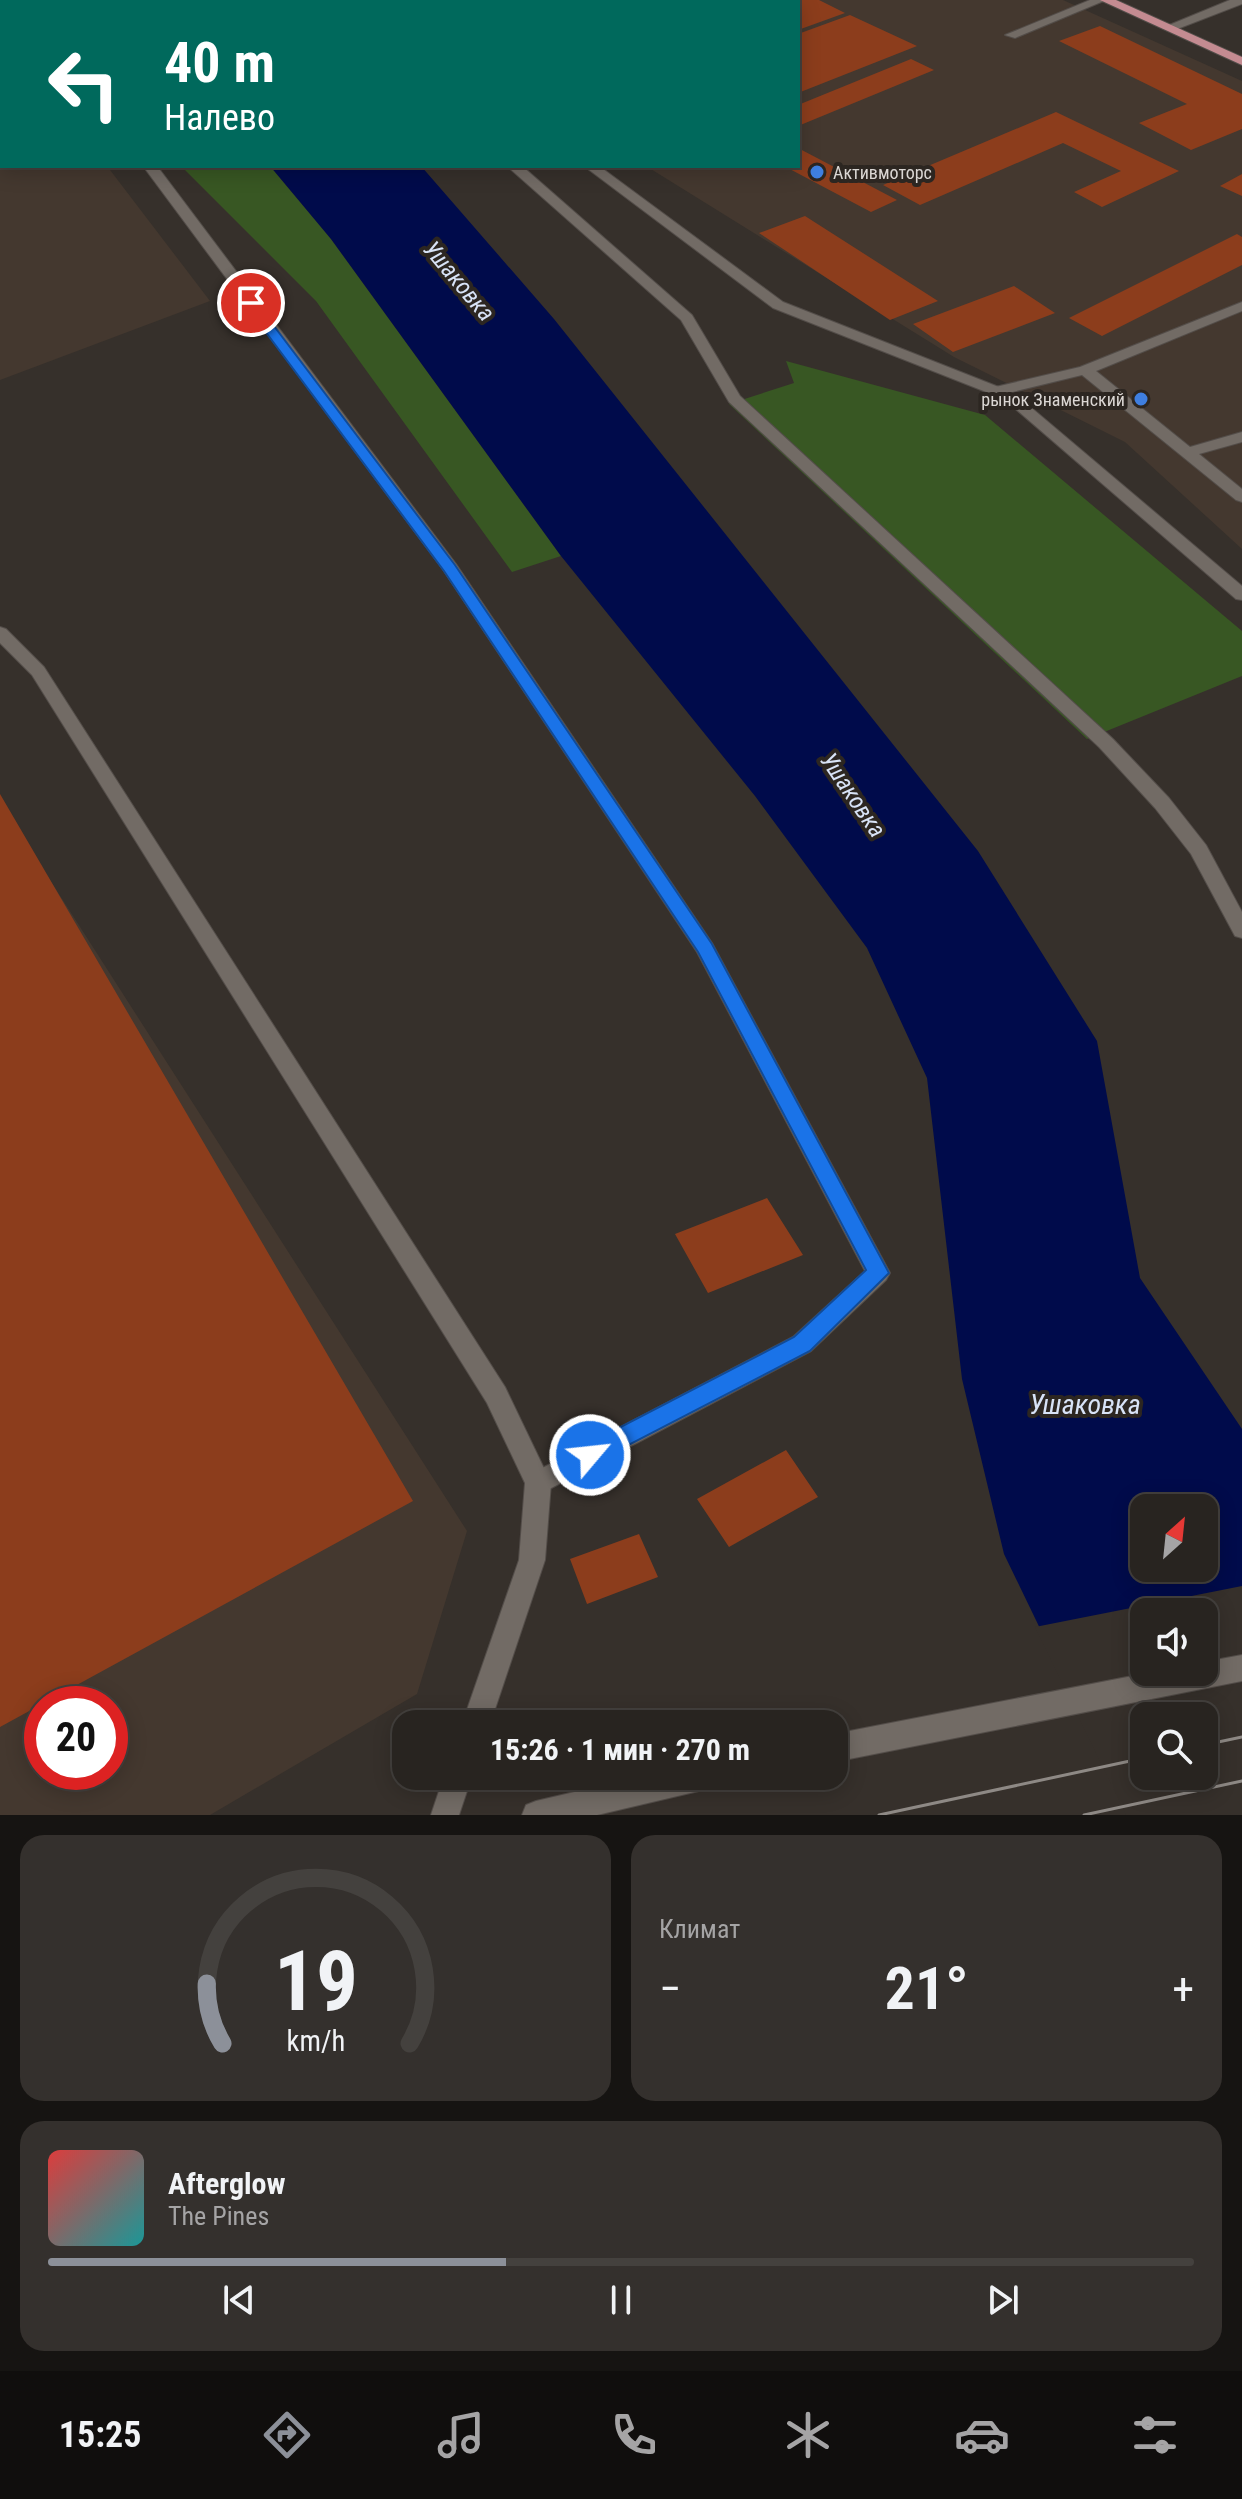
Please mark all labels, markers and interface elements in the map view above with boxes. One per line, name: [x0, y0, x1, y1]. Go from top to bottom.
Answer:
text: 40 m: [164, 30, 275, 96]
icon: left: [32, 32, 136, 136]
text: Налево: [164, 97, 275, 139]
place label: Активмоторс: [833, 162, 932, 183]
marker: Активмоторс: [808, 163, 826, 181]
water label: Ушаковка: [417, 235, 501, 327]
pin: [217, 269, 285, 337]
icon: arrive: [229, 281, 273, 325]
place label: рынок Знаменский: [981, 389, 1125, 410]
marker: рынок Знаменский: [1132, 390, 1150, 408]
water label: Ушаковка: [815, 747, 891, 843]
water label: Ушаковка: [1029, 1388, 1141, 1421]
position arrow: [548, 1413, 632, 1497]
north arrow: [1130, 1494, 1218, 1582]
map controls: [1130, 1494, 1218, 1790]
button: sound: [1130, 1598, 1218, 1686]
speed limit sign: 20: [24, 1686, 128, 1790]
button: search: [1130, 1702, 1218, 1790]
text: 15:26 · 1 мин · 270 m: [490, 1732, 750, 1767]
text: Климат: [659, 1914, 740, 1944]
text: 19: [273, 1933, 358, 2030]
text: 21°: [885, 1953, 969, 2024]
text: −: [659, 1963, 681, 2015]
text: +: [1172, 1963, 1194, 2015]
text: km/h: [286, 2024, 345, 2058]
text: Afterglow: [168, 2166, 286, 2201]
text: The Pines: [168, 2201, 269, 2231]
icon: previous: [217, 2278, 261, 2322]
icon: pause: [599, 2278, 643, 2322]
icon: next: [981, 2278, 1025, 2322]
icon: directions: [259, 2407, 315, 2463]
icon: music: [433, 2407, 489, 2463]
icon: phone: [606, 2407, 662, 2463]
icon: climate: [780, 2407, 836, 2463]
icon: car: [954, 2407, 1010, 2463]
icon: filters: [1127, 2407, 1183, 2463]
text: 15:25: [59, 2414, 141, 2456]

